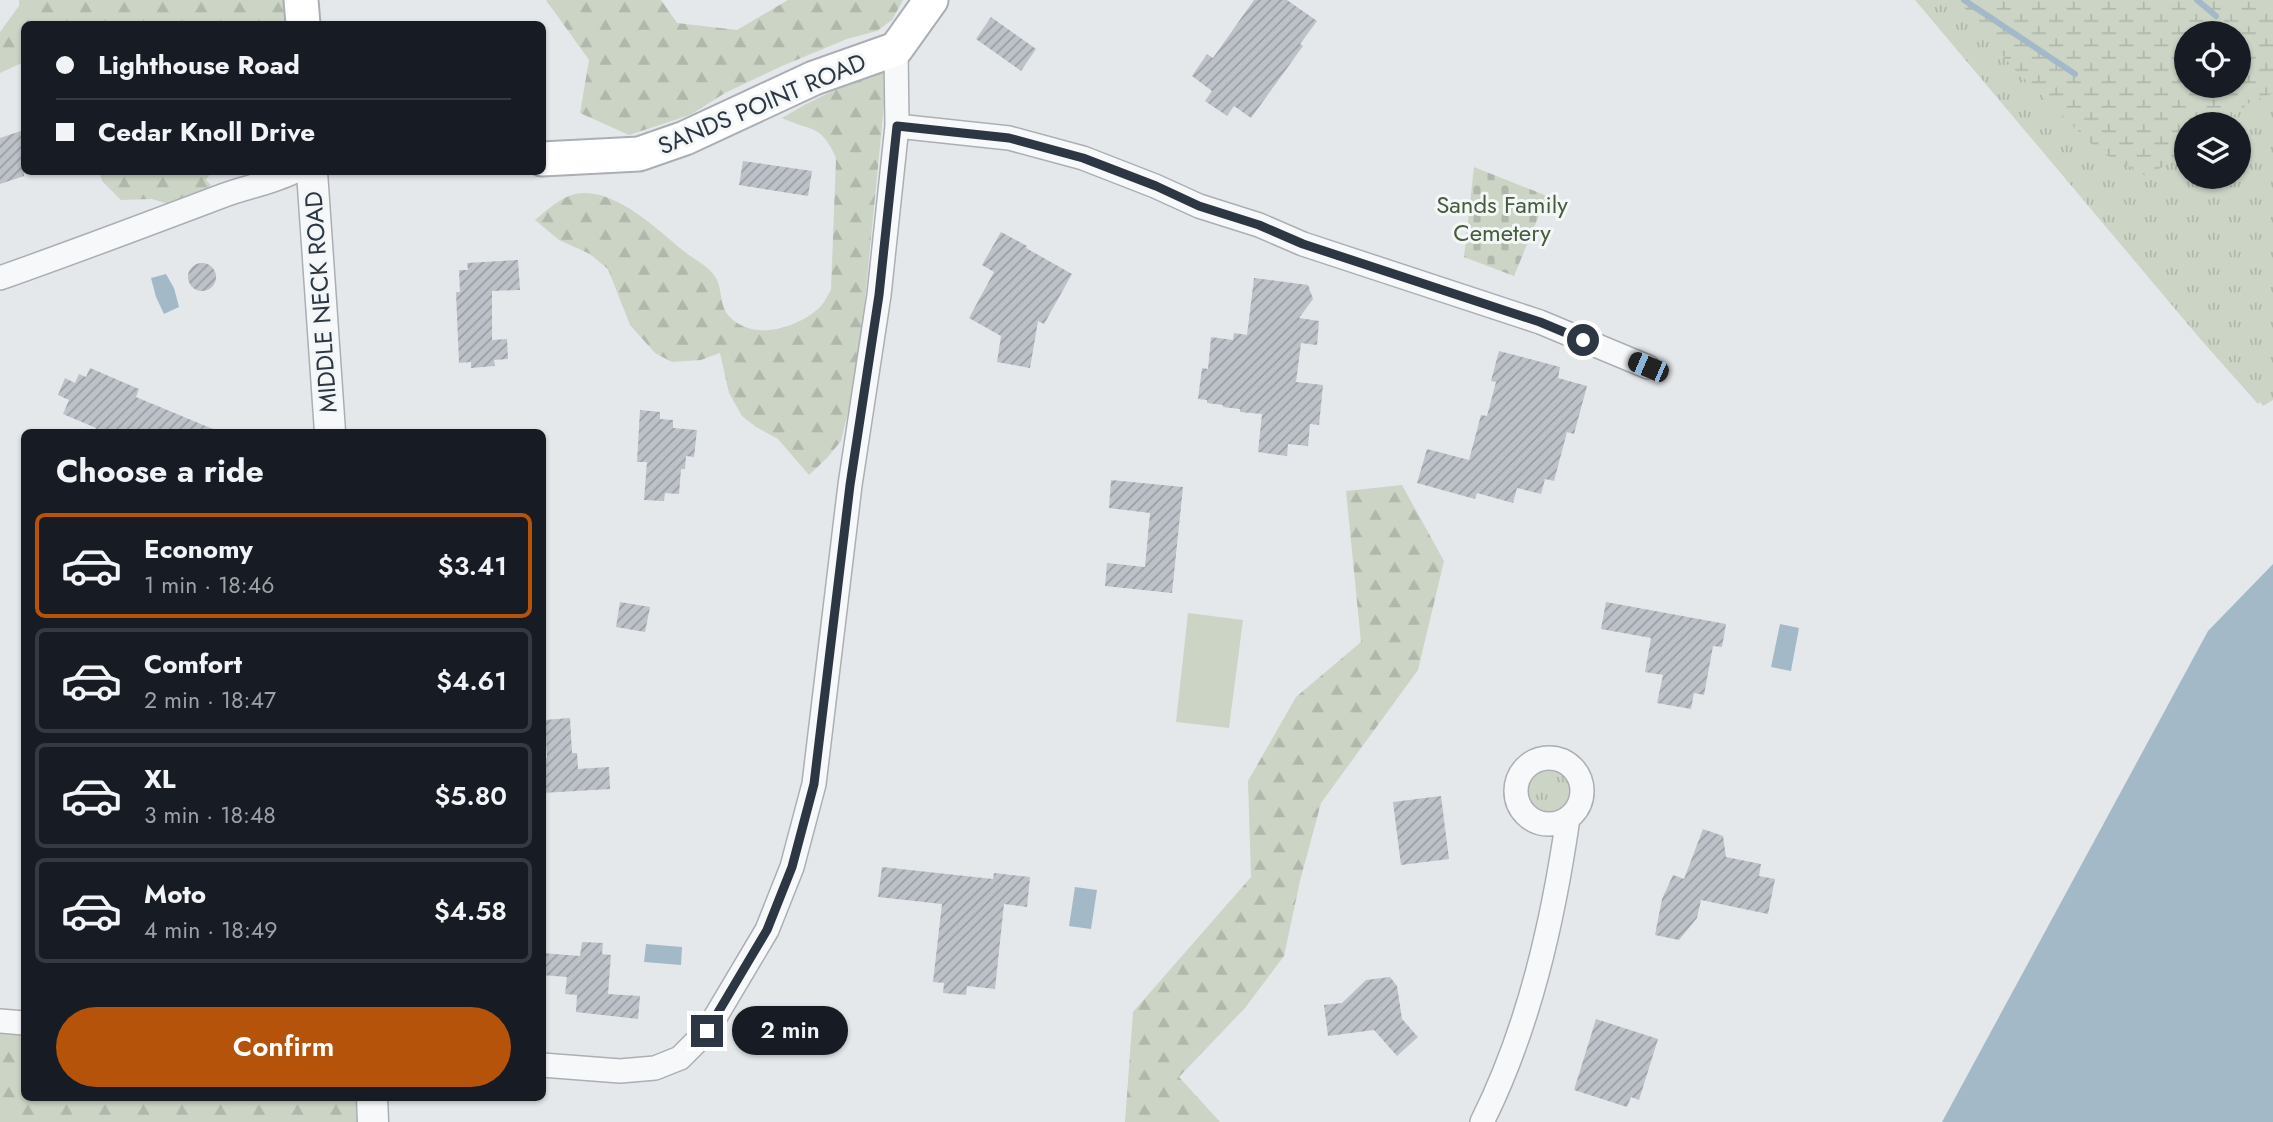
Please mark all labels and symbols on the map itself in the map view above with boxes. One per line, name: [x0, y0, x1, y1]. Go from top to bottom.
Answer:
street label: SANDS POINT ROAD: [652, 44, 871, 163]
park label: Sands Family Cemetery: [1436, 187, 1568, 250]
street label: MIDDLE NECK ROAD: [295, 190, 346, 414]
route start: [1567, 324, 1599, 356]
car: [1625, 349, 1672, 385]
callout: 2 min: [732, 1006, 847, 1056]
route end: [691, 1015, 723, 1047]

